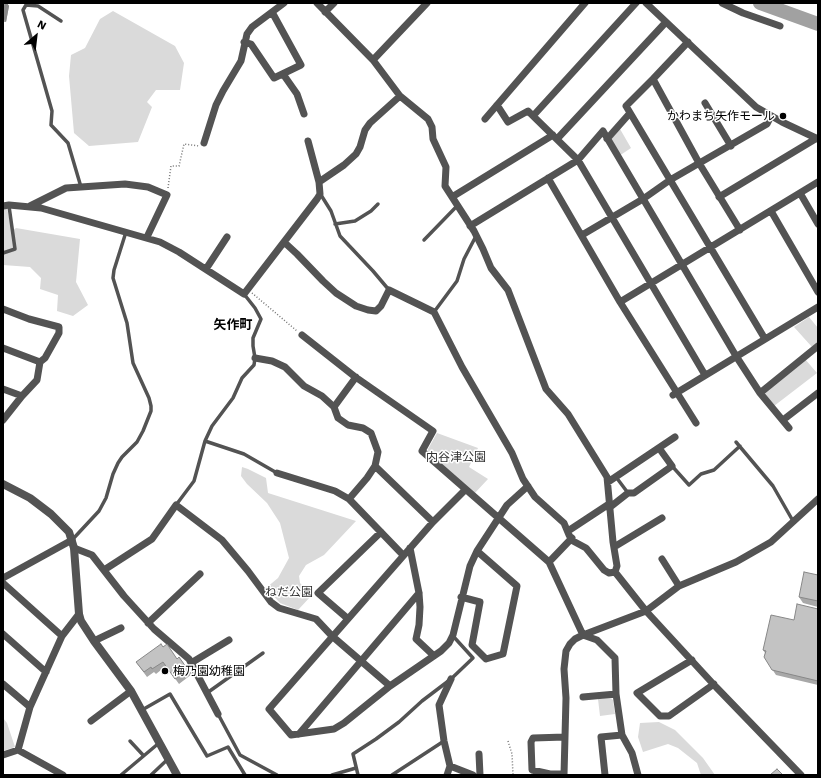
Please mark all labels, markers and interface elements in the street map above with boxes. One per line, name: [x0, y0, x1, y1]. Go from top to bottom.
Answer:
north arrow: [16, 16, 56, 56]
text: N: [35, 17, 49, 33]
place label: かわまち矢作モール: [667, 109, 775, 123]
marker: かわまち矢作モール: [778, 111, 788, 121]
district label: 矢作町: [214, 317, 252, 333]
park label: 内谷津公園: [426, 450, 486, 464]
park label: ねだ公園: [265, 585, 313, 599]
place label: 梅乃園幼稚園: [173, 664, 245, 678]
marker: 梅乃園幼稚園: [160, 666, 170, 676]

